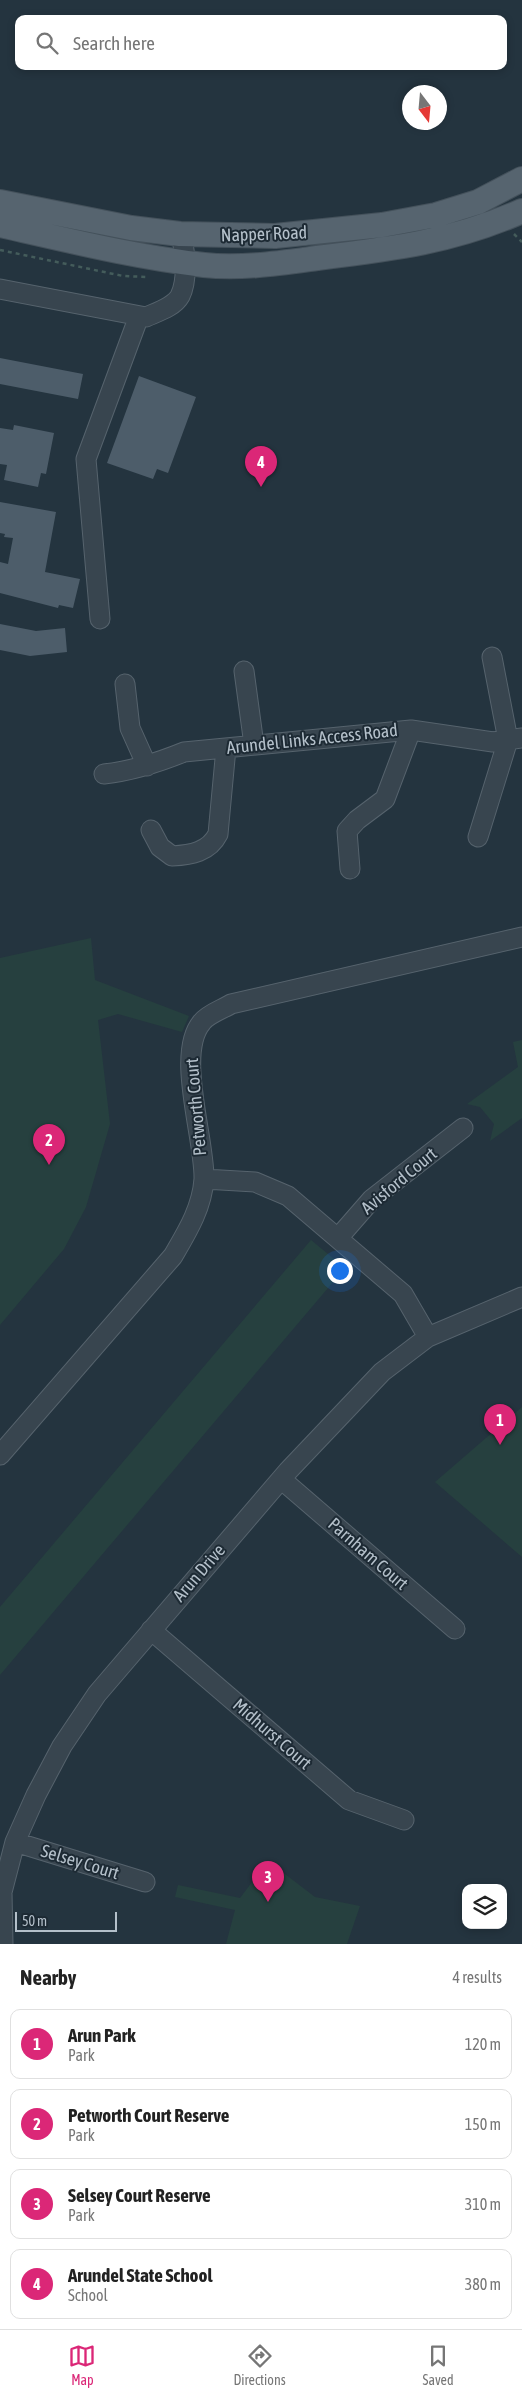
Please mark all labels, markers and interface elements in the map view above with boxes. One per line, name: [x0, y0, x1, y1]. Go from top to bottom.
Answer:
search box: [15, 15, 507, 70]
icon: search: [33, 29, 61, 57]
text: Search here: [73, 32, 155, 54]
north arrow: [402, 85, 447, 130]
street label: Napper Road: [220, 221, 308, 246]
pin: 4: [245, 446, 277, 487]
street label: Arundel Links Access Road: [225, 719, 399, 758]
street label: Petworth Court: [181, 1057, 210, 1157]
pin: 2: [33, 1124, 65, 1165]
street label: Avisford Court: [357, 1143, 441, 1218]
your location: [327, 1258, 353, 1284]
pin: 1: [484, 1404, 516, 1445]
street label: Parnham Court: [324, 1513, 413, 1594]
street label: Arun Drive: [168, 1540, 229, 1606]
street label: Midhurst Court: [229, 1694, 316, 1773]
street label: Selsey Court: [39, 1840, 122, 1883]
pin: 3: [252, 1861, 284, 1902]
map controls: [462, 1884, 507, 1929]
button: layers: [462, 1884, 507, 1929]
scale bar: [15, 1909, 118, 1932]
text: 50 m: [22, 1913, 47, 1929]
text: Nearby: [20, 1965, 76, 1989]
text: 4 results: [452, 1968, 502, 1986]
text: Arun Park: [68, 2024, 136, 2046]
text: 1: [33, 2035, 41, 2053]
text: 120 m: [465, 2035, 501, 2053]
text: Park: [68, 2046, 95, 2064]
text: Petworth Court Reserve: [68, 2104, 229, 2126]
text: 2: [33, 2115, 41, 2133]
text: 150 m: [465, 2115, 501, 2133]
text: Park: [68, 2126, 95, 2144]
text: Selsey Court Reserve: [68, 2184, 211, 2206]
text: 3: [33, 2195, 41, 2213]
text: 310 m: [465, 2195, 501, 2213]
text: Park: [68, 2206, 95, 2224]
text: Arundel State School: [68, 2264, 213, 2286]
text: 4: [33, 2275, 41, 2293]
text: 380 m: [465, 2275, 501, 2293]
text: School: [68, 2286, 108, 2304]
tab: Map: [68, 2342, 96, 2388]
tab: Directions: [233, 2342, 286, 2388]
tab: Saved: [423, 2342, 454, 2388]

